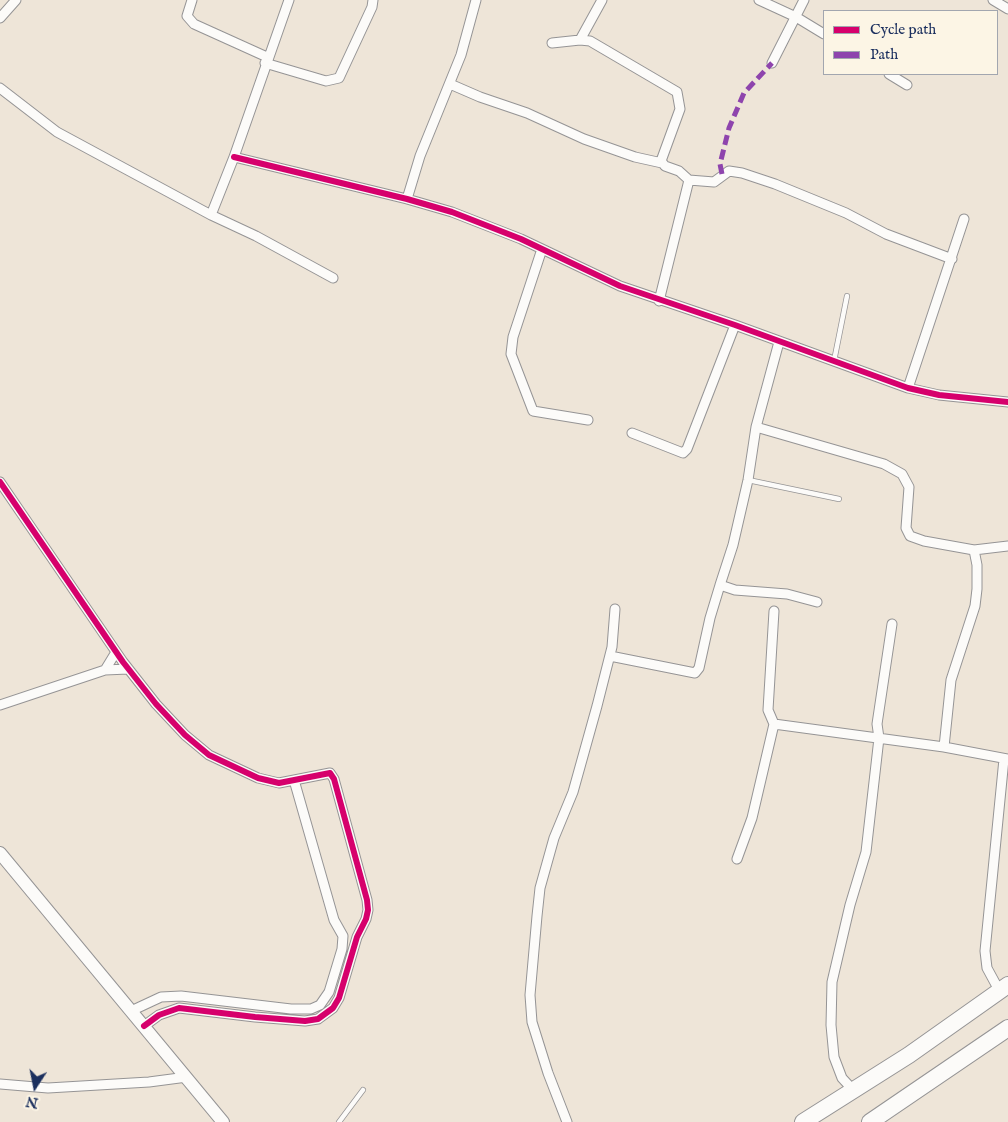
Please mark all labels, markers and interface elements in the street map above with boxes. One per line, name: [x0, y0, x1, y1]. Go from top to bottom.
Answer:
legend: [823, 10, 998, 75]
text: Cycle path: [870, 20, 936, 39]
text: Path: [870, 45, 898, 64]
north arrow: [10, 1062, 60, 1112]
text: N: [24, 1092, 40, 1112]

